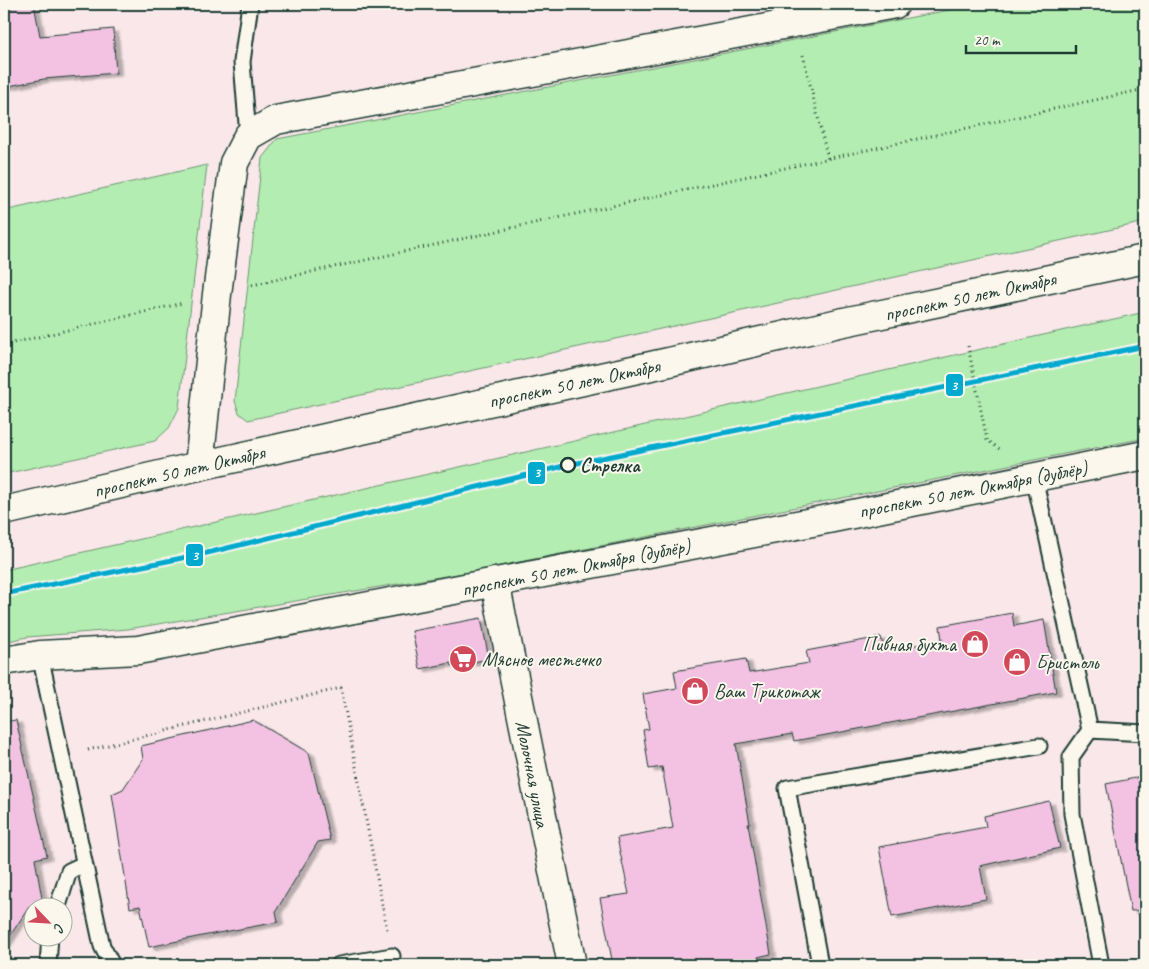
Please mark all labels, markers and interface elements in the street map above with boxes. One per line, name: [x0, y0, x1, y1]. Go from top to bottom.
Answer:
scale bar: [966, 22, 1076, 54]
text: 20 m: [974, 31, 1001, 50]
street label: проспект 50 лет Октября: [882, 266, 1060, 327]
street label: проспект 50 лет Октября: [486, 353, 664, 414]
line badge: 3: [945, 373, 964, 397]
text: 3: [951, 377, 959, 394]
street label: проспект 50 лет Октября: [91, 439, 269, 503]
place label: Стрелка: [580, 453, 641, 478]
street label: проспект 50 лет Октября (дублёр): [857, 455, 1091, 524]
marker: Стрелка: [560, 457, 576, 473]
line badge: 3: [527, 461, 546, 485]
text: 3: [534, 464, 542, 481]
street label: проспект 50 лет Октября (дублёр): [460, 533, 694, 602]
line badge: 3: [185, 543, 204, 567]
text: 3: [192, 547, 200, 564]
shop icon: Пивная бухта: [960, 629, 990, 659]
place label: Пивная бухта: [863, 632, 958, 657]
supermarket icon: Мясное местечко: [448, 644, 478, 674]
place label: Мясное местечко: [482, 647, 602, 672]
shop icon: Бристоль: [1002, 647, 1032, 677]
place label: Бристоль: [1036, 650, 1100, 675]
shop icon: Ваш Трикотаж: [680, 676, 710, 706]
place label: Ваш Трикотаж: [714, 679, 821, 704]
street label: Молочная улица: [510, 719, 555, 831]
north arrow: [22, 896, 72, 946]
text: С: [49, 921, 68, 936]

